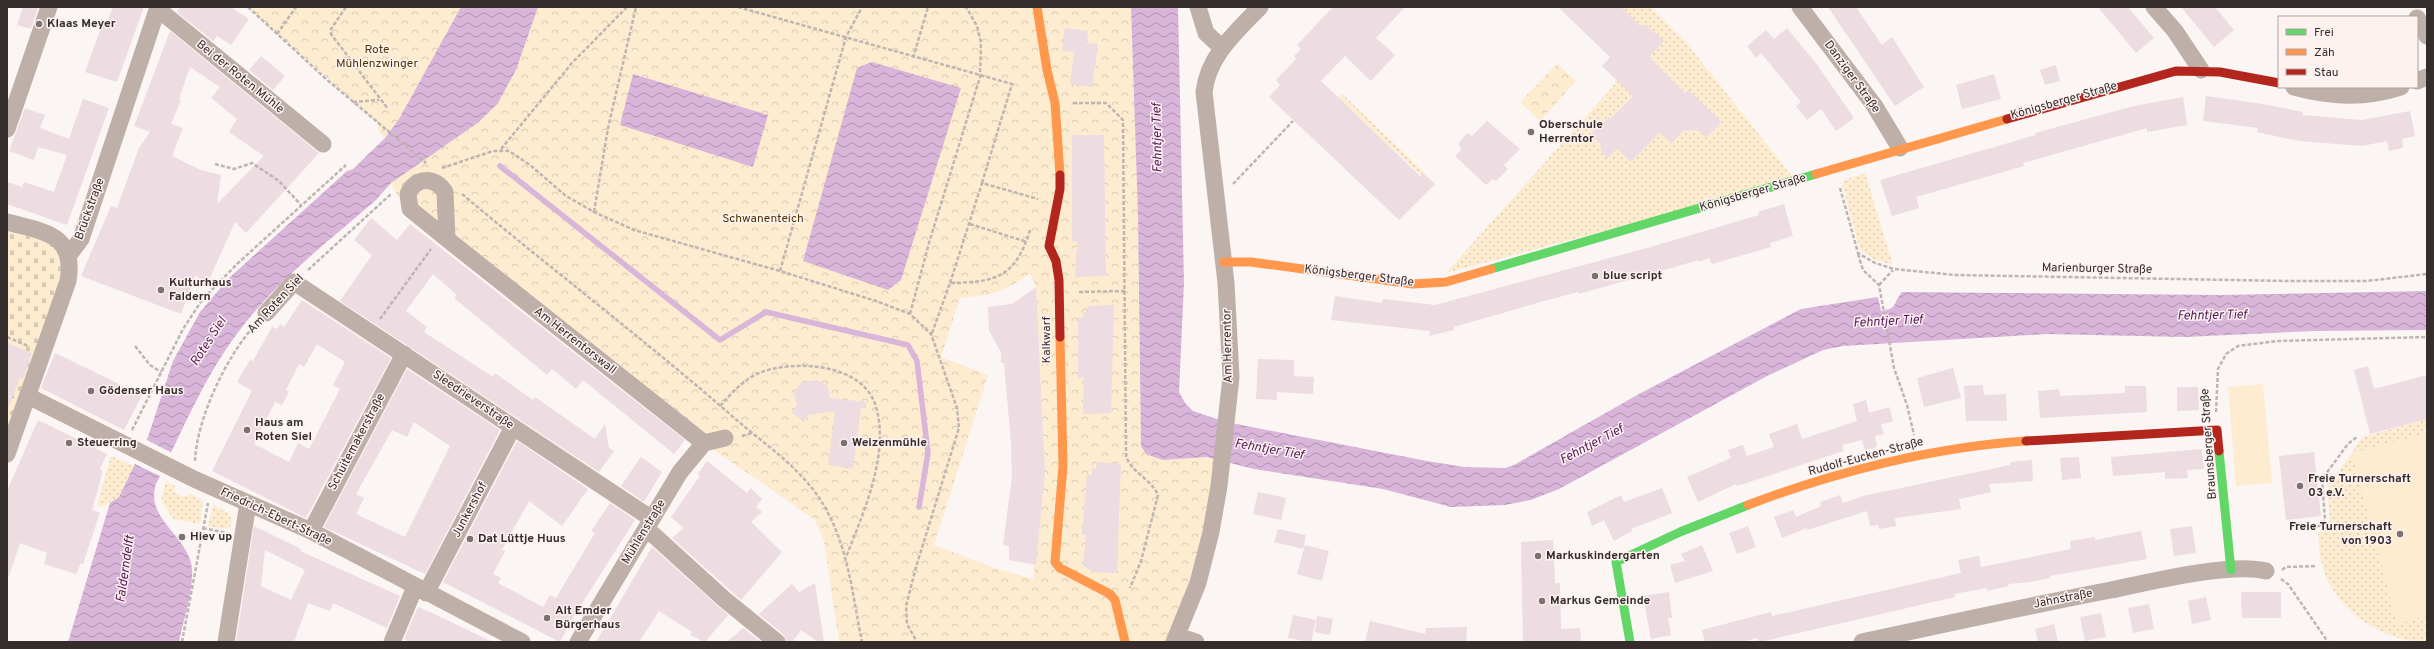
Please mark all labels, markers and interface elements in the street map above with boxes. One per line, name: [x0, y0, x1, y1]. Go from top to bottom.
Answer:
place label: Klaas Meyer: [47, 16, 116, 32]
legend: [2278, 16, 2418, 88]
marker: Klaas Meyer: [34, 19, 44, 29]
text: Frei: [2314, 25, 2334, 41]
street label: Bei der Roten Mühle: [193, 37, 287, 117]
street label: Danziger Straße: [1820, 38, 1884, 116]
park label: Rote Mühlenzwinger: [336, 42, 418, 72]
text: Zäh: [2314, 45, 2335, 61]
text: Stau: [2314, 65, 2339, 81]
street label: Königsberger Straße: [2009, 78, 2119, 124]
water label: Fehntjer Tief: [1149, 101, 1167, 173]
place label: Oberschule Herrentor: [1539, 117, 1603, 147]
marker: Oberschule Herrentor: [1526, 127, 1536, 137]
street label: Königsberger Straße: [1698, 170, 1808, 216]
street label: Brückstraße: [71, 176, 109, 242]
park label: Schwanenteich: [722, 211, 804, 227]
street label: Marienburger Straße: [2042, 260, 2152, 278]
street label: Königsberger Straße: [1303, 261, 1415, 291]
place label: blue script: [1603, 268, 1662, 284]
street label: Am Roten Siel: [244, 271, 308, 337]
marker: blue script: [1590, 271, 1600, 281]
place label: Kulturhaus Faldern: [169, 275, 232, 305]
marker: Kulturhaus Faldern: [156, 285, 166, 295]
street label: Am Herrentorswall: [531, 304, 619, 378]
water label: Fehntjer Tief: [2177, 307, 2249, 325]
street label: Am Herrentor: [1219, 309, 1237, 383]
water label: Fehntjer Tief: [1853, 312, 1925, 332]
water label: Rotes Siel: [187, 314, 231, 370]
street label: Kalkwarf: [1039, 316, 1055, 364]
street label: Sleedrieverstraße: [429, 367, 517, 433]
place label: Gödenser Haus: [99, 383, 184, 399]
marker: Gödenser Haus: [86, 386, 96, 396]
street label: Braunsberger Straße: [2197, 388, 2221, 500]
street label: Schuitemakerstraße: [325, 391, 389, 493]
place label: Haus am Roten Siel: [255, 415, 312, 445]
water label: Fehntjer Tief: [1557, 421, 1628, 468]
marker: Haus am Roten Siel: [242, 425, 252, 435]
street label: Rudolf-Eucken-Straße: [1807, 434, 1925, 480]
place label: Steuerring: [77, 435, 137, 451]
place label: Weizenmühle: [852, 435, 927, 451]
water label: Fehntjer Tief: [1233, 436, 1307, 464]
marker: Steuerring: [64, 438, 74, 448]
marker: Weizenmühle: [839, 438, 849, 448]
place label: Freie Turnerschaft 03 e.V.: [2308, 471, 2411, 501]
street label: Junkershof: [449, 480, 491, 540]
marker: Freie Turnerschaft 03 e.V.: [2295, 481, 2305, 491]
street label: Friedrich-Ebert-Straße: [218, 484, 334, 550]
street label: Mühlenstraße: [618, 497, 670, 567]
place label: Freie Turnerschaft von 1903: [2289, 519, 2392, 549]
place label: Hiev up: [190, 529, 232, 545]
marker: Freie Turnerschaft von 1903: [2395, 529, 2405, 539]
place label: Dat Lüttje Huus: [478, 531, 566, 547]
marker: Hiev up: [177, 532, 187, 542]
water label: Falderndelft: [113, 533, 139, 604]
marker: Dat Lüttje Huus: [465, 534, 475, 544]
place label: Markuskindergarten: [1546, 548, 1660, 564]
marker: Markuskindergarten: [1533, 551, 1543, 561]
street label: Jahnstraße: [2032, 585, 2094, 613]
place label: Markus Gemeinde: [1550, 593, 1651, 609]
marker: Markus Gemeinde: [1537, 596, 1547, 606]
place label: Alt Emder Bürgerhaus: [555, 603, 620, 633]
marker: Alt Emder Bürgerhaus: [542, 613, 552, 623]

